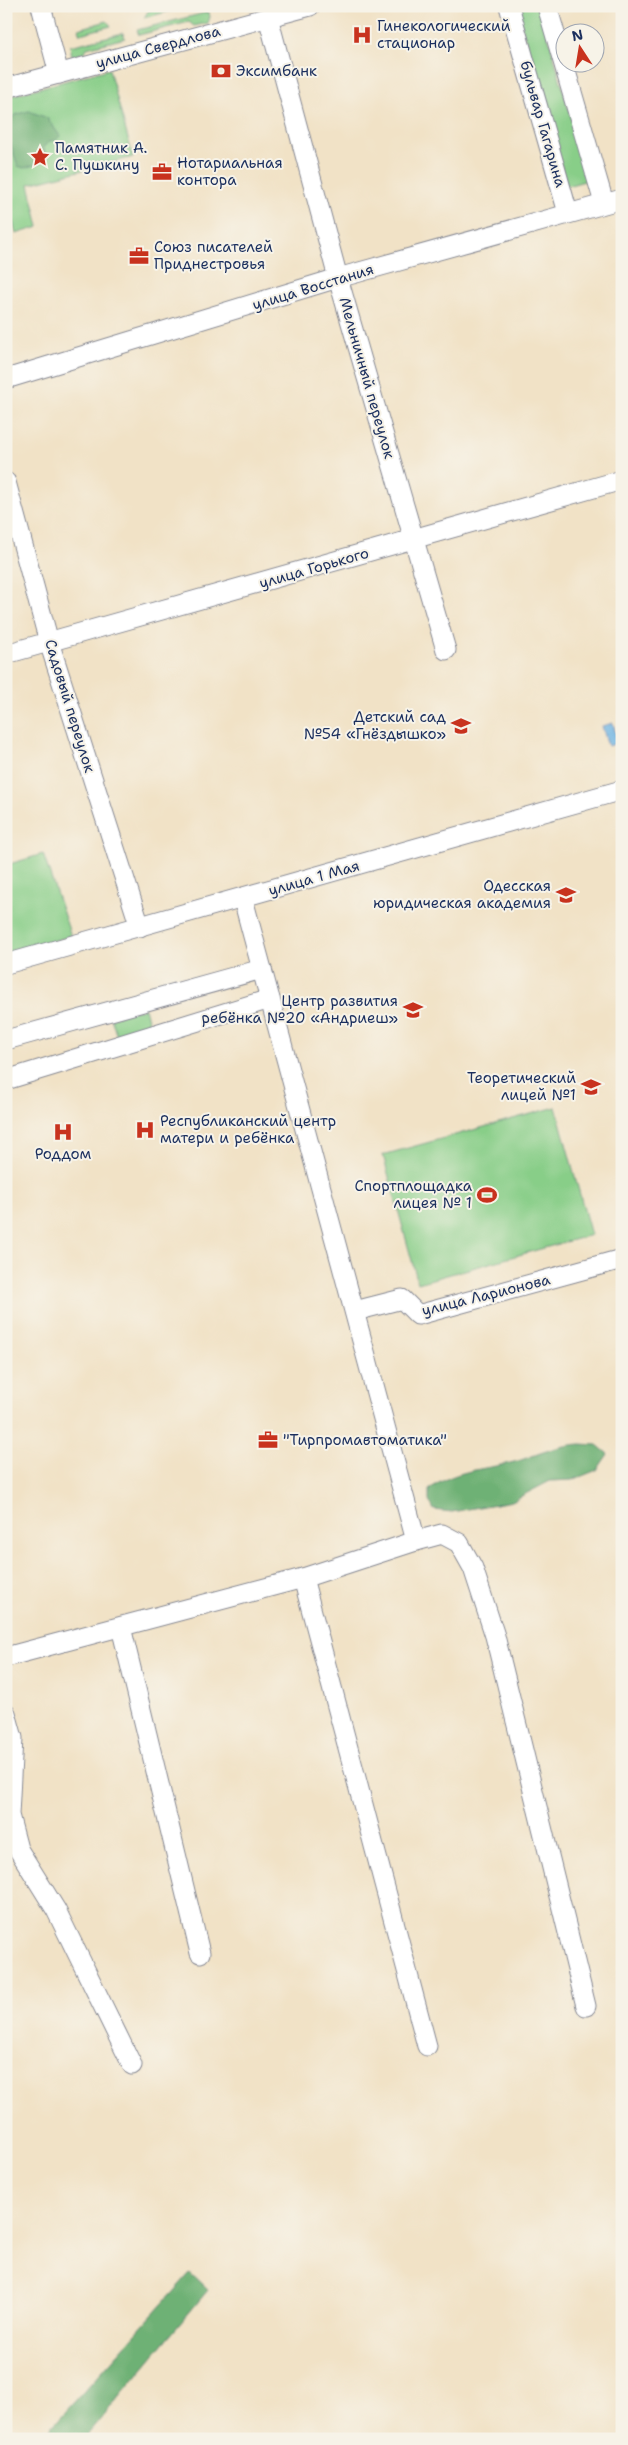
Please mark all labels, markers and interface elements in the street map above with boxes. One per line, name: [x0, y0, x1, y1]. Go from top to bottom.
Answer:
place label: Гинекологический стационар: [377, 16, 511, 53]
street label: улица Свердлова: [94, 21, 223, 73]
north arrow: [556, 22, 606, 72]
hospital icon: Гинекологический стационар: [351, 24, 373, 46]
text: N: [570, 25, 585, 45]
street label: бульвар Гагарина: [515, 58, 571, 190]
bank icon: Эксимбанк: [210, 60, 232, 82]
place label: Эксимбанк: [236, 61, 317, 81]
place label: Памятник А. С. Пушкину: [55, 138, 148, 175]
place icon: Памятник А. С. Пушкину: [29, 146, 51, 168]
place label: Нотариальная контора: [177, 153, 283, 190]
office icon: Нотариальная контора: [151, 161, 173, 183]
place label: Союз писателей Приднестровья: [154, 237, 273, 274]
office icon: Союз писателей Приднестровья: [128, 245, 150, 267]
street label: улица Восстания: [250, 259, 376, 315]
street label: Мельничный переулок: [334, 295, 400, 461]
street label: улица Горького: [257, 543, 371, 593]
street label: Садовый переулок: [40, 637, 100, 775]
place label: Детский сад №54 «Гнёздышко»: [304, 707, 446, 744]
school or university icon: Детский сад №54 «Гнёздышко»: [450, 715, 472, 737]
street label: улица 1 Мая: [266, 855, 362, 901]
place label: Одесская юридическая академия: [373, 876, 551, 913]
school or university icon: Одесская юридическая академия: [555, 884, 577, 906]
place label: Центр развития ребёнка №20 «Андриеш»: [201, 991, 398, 1028]
school or university icon: Центр развития ребёнка №20 «Андриеш»: [402, 999, 424, 1021]
place label: Теоретический лицей №1: [467, 1068, 576, 1105]
school or university icon: Теоретический лицей №1: [580, 1076, 602, 1098]
place label: Республиканский центр матери и ребёнка: [160, 1111, 336, 1148]
hospital icon: Республиканский центр матери и ребёнка: [134, 1119, 156, 1141]
hospital icon: Роддом: [52, 1121, 74, 1143]
place label: Роддом: [35, 1144, 92, 1164]
place label: Спортплощадка лицея № 1: [355, 1176, 473, 1213]
sports icon: Спортплощадка лицея № 1: [476, 1184, 498, 1206]
street label: улица Ларионова: [420, 1269, 553, 1321]
office icon: "Тирпромавтоматика": [257, 1429, 279, 1451]
place label: "Тирпромавтоматика": [283, 1430, 447, 1450]

